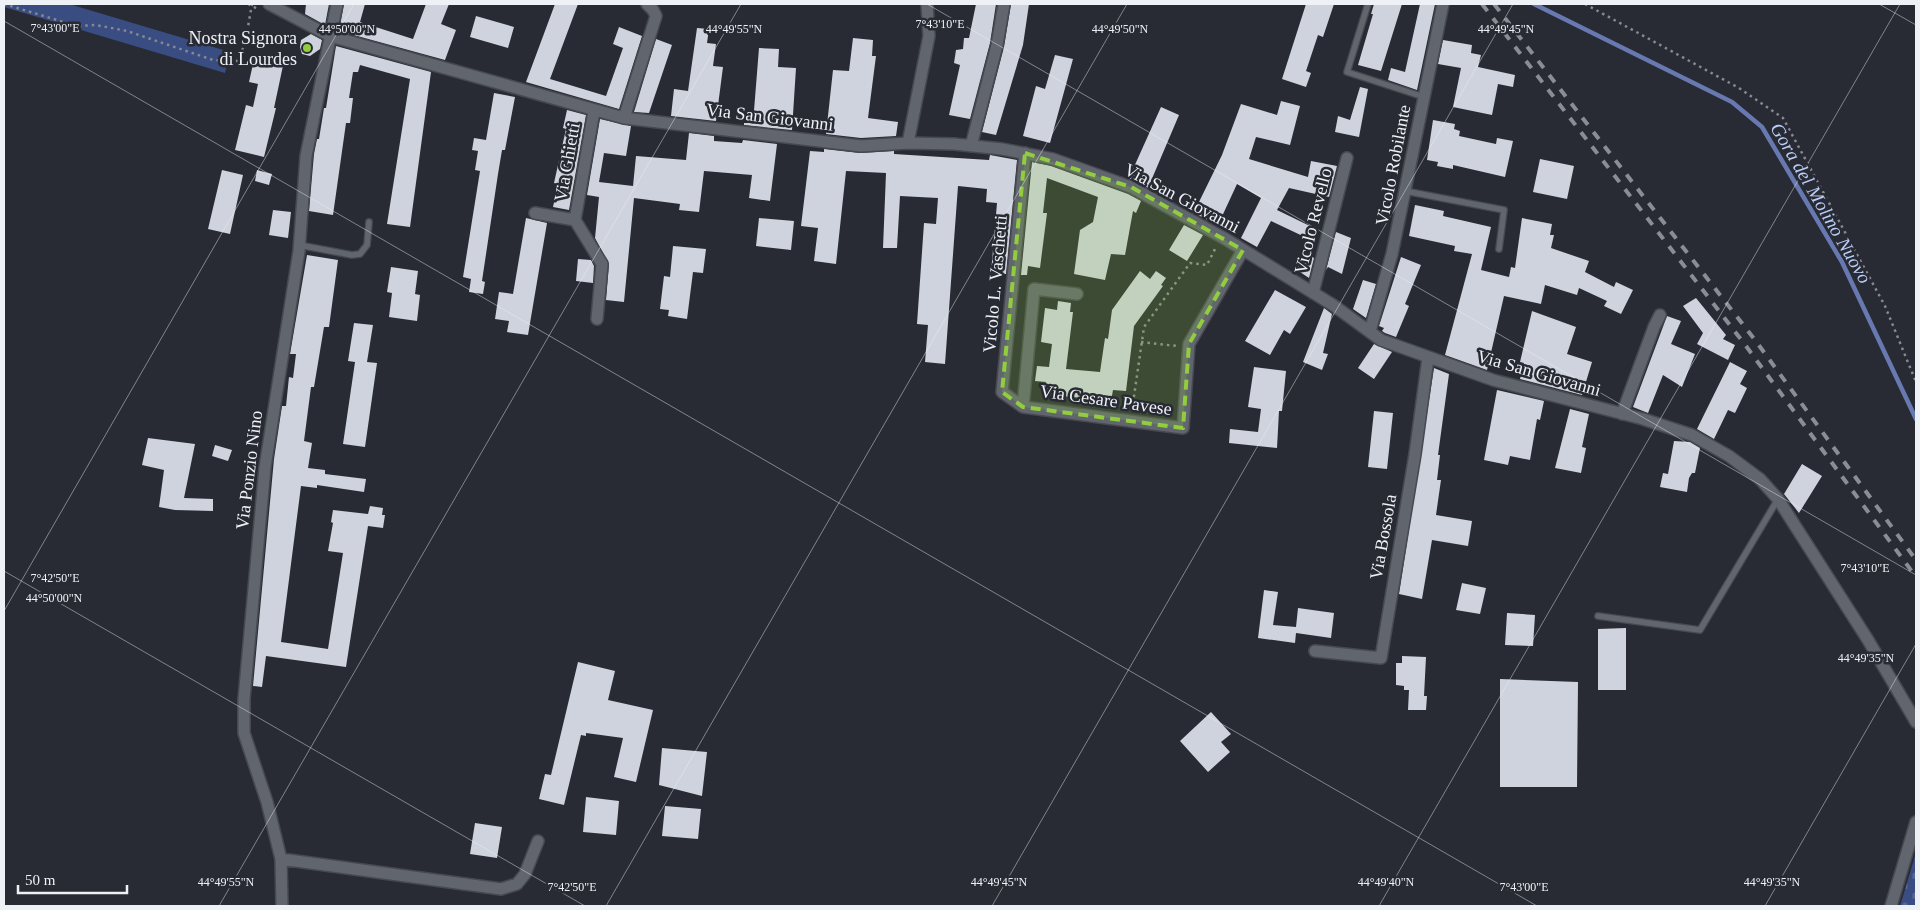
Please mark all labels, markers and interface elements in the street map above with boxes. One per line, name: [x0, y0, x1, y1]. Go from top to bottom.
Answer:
text: 7°43'10"E: [915, 17, 965, 31]
text: 7°43'00"E: [30, 21, 80, 35]
text: 44°50'00"N: [319, 22, 376, 36]
text: 44°49'55"N: [706, 22, 763, 36]
text: 44°49'50"N: [1092, 22, 1149, 36]
text: 44°49'45"N: [1478, 22, 1535, 36]
place label: Nostra Signora di Lourdes: [189, 28, 297, 69]
marker: Nostra Signora di Lourdes: [301, 42, 313, 54]
street label: Via San Giovanni: [705, 99, 835, 135]
street label: Vicolo Robilante: [1372, 103, 1414, 227]
water label: Gora del Molino Nuovo: [1766, 119, 1876, 287]
street label: Via Ghietti: [550, 121, 584, 203]
street label: Via San Giovanni: [1121, 159, 1243, 237]
street label: Vicolo Revello: [1290, 166, 1336, 276]
street label: Vicolo L. Vaschetti: [979, 214, 1011, 354]
street label: Via San Giovanni: [1475, 346, 1603, 400]
street label: Via Cesare Pavese: [1039, 381, 1173, 419]
street label: Via Ponzio Nino: [232, 409, 266, 531]
street label: Via Bossola: [1366, 493, 1400, 581]
text: 7°43'10"E: [1840, 561, 1890, 575]
text: 7°42'50"E: [30, 571, 80, 585]
text: 44°50'00"N: [26, 591, 83, 605]
text: 44°49'35"N: [1838, 651, 1895, 665]
scale bar: [18, 862, 126, 894]
text: 50 m: [25, 872, 56, 888]
text: 44°49'55"N: [198, 875, 255, 889]
text: 44°49'45"N: [971, 875, 1028, 889]
text: 44°49'40"N: [1358, 875, 1415, 889]
text: 44°49'35"N: [1744, 875, 1801, 889]
text: 7°42'50"E: [547, 880, 597, 894]
text: 7°43'00"E: [1499, 880, 1549, 894]

